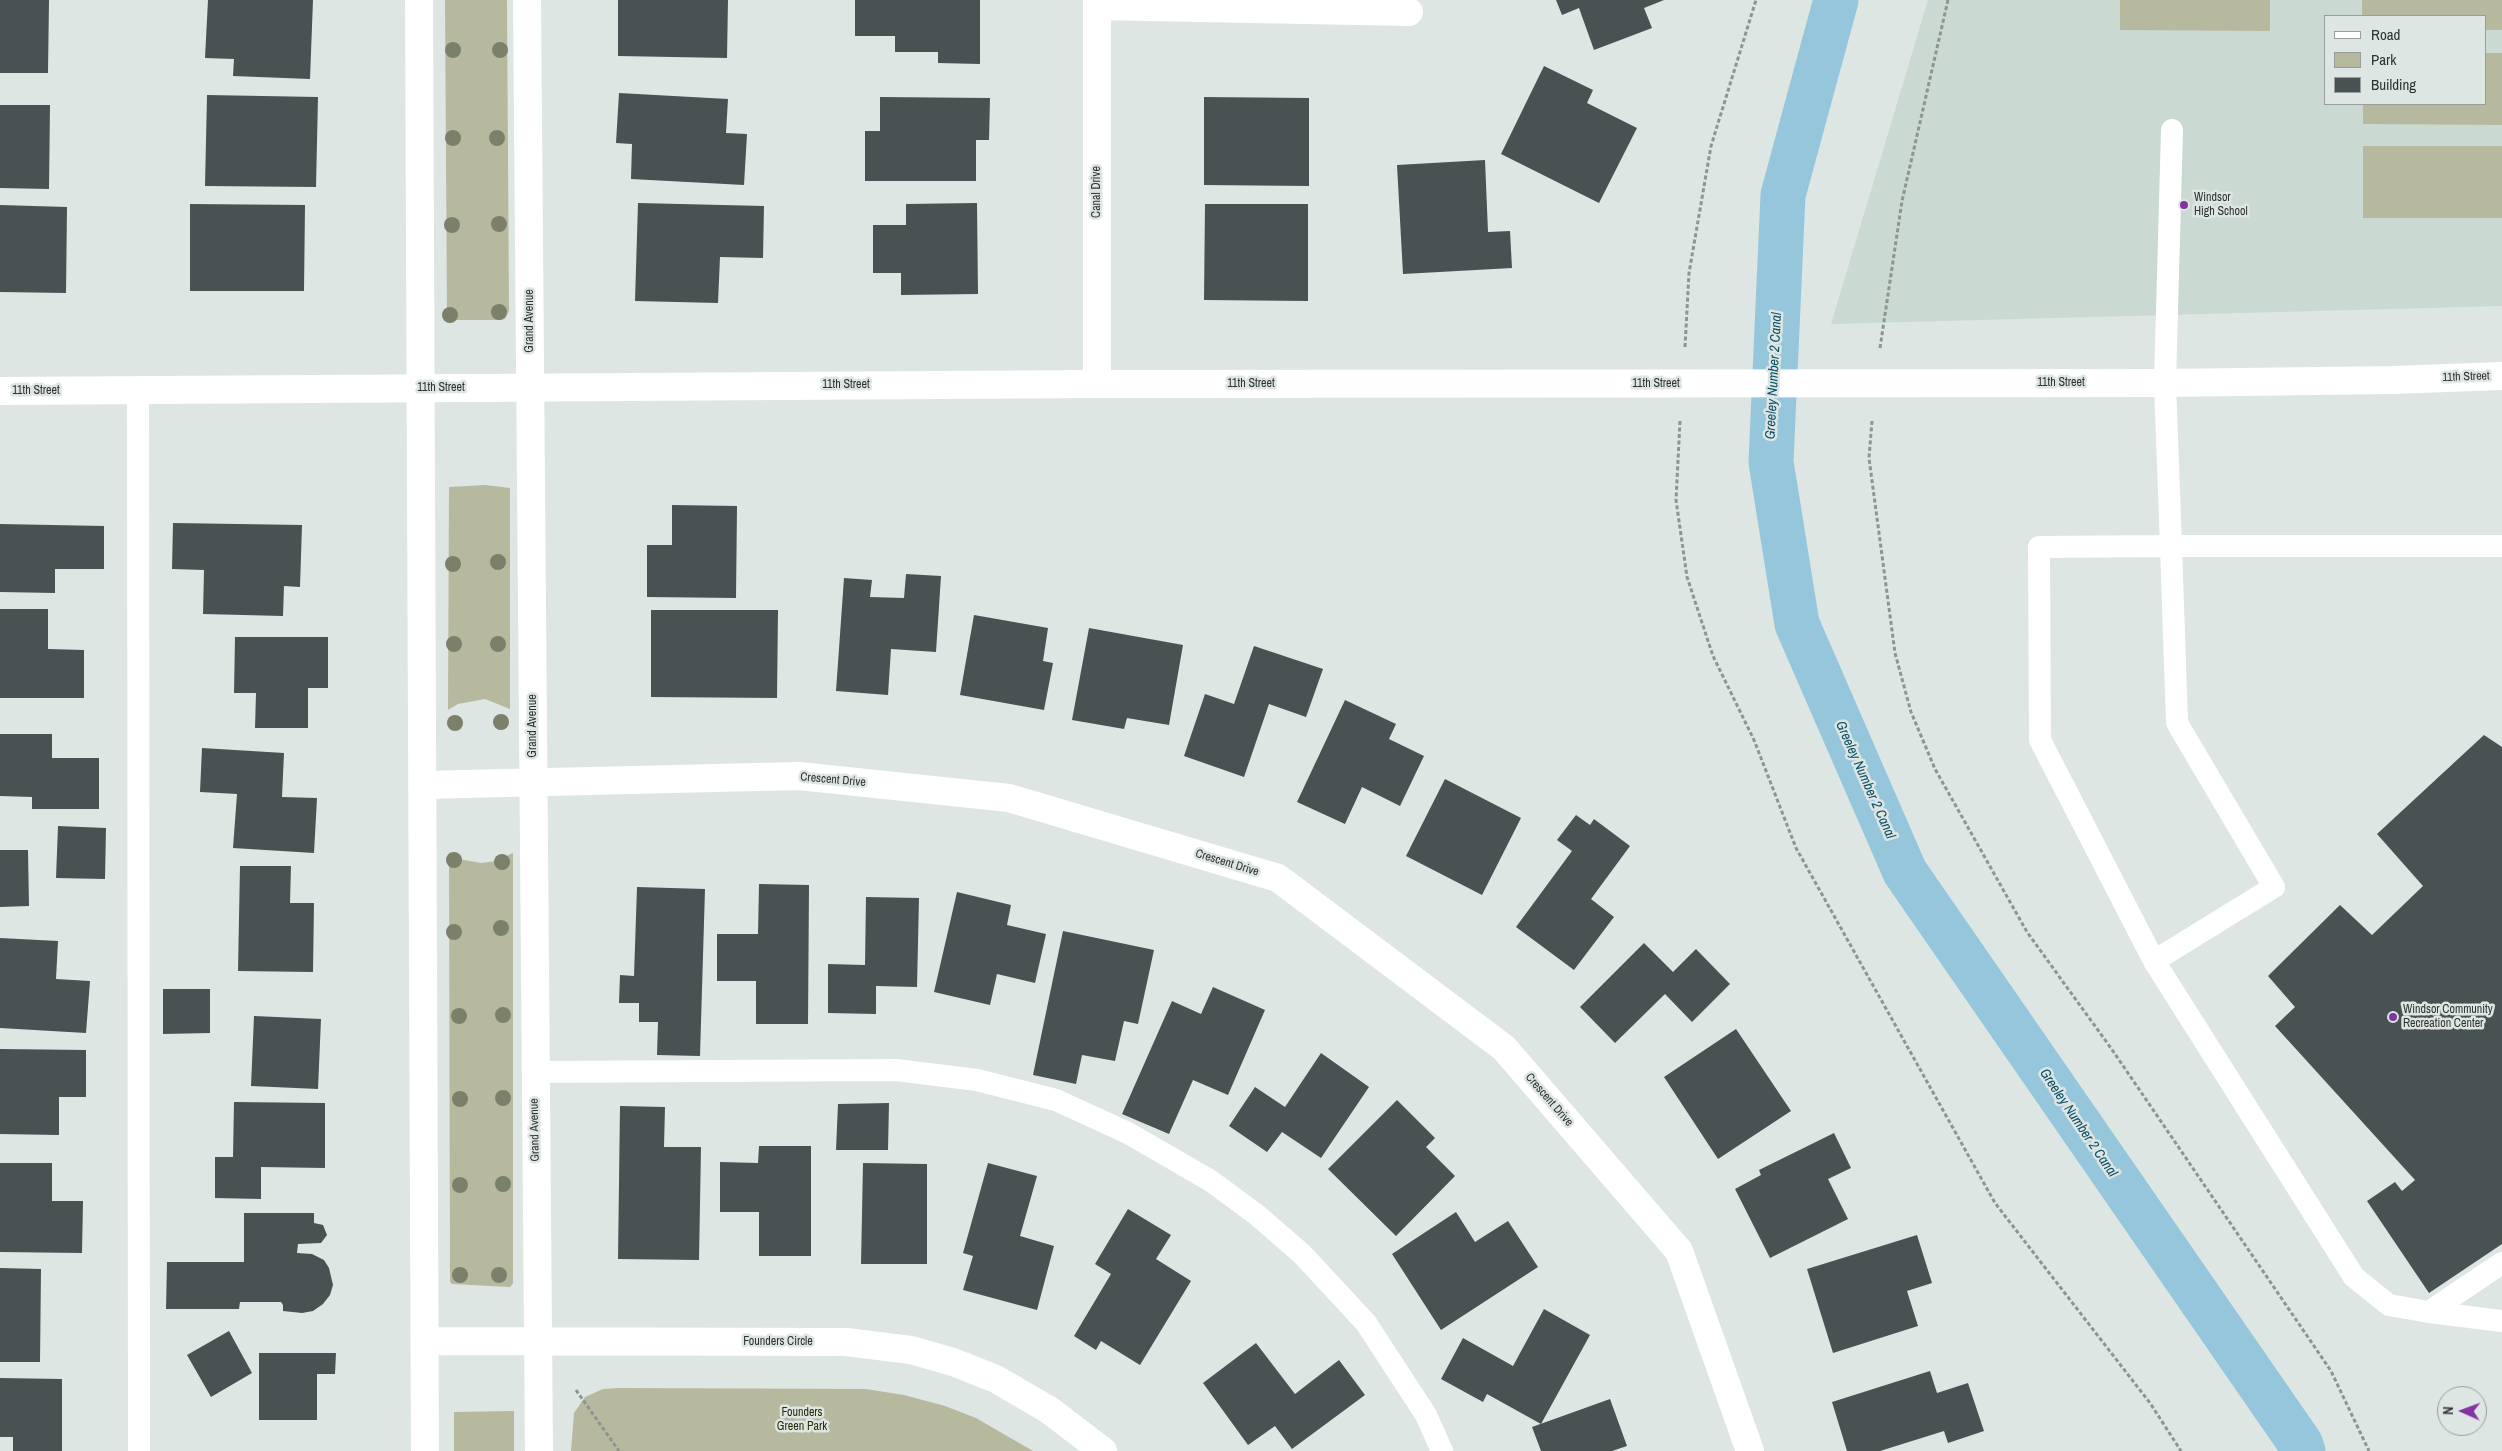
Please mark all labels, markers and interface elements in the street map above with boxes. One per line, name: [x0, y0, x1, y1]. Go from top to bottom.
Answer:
legend: [2324, 15, 2487, 105]
text: Road: [2371, 24, 2400, 45]
text: Park: [2371, 49, 2396, 70]
text: Building: [2371, 74, 2416, 95]
street label: Canal Drive: [1090, 166, 1104, 218]
place label: Windsor High School: [2194, 191, 2248, 219]
marker: Windsor High School: [2178, 199, 2190, 211]
street label: Grand Avenue: [523, 289, 537, 353]
water label: Greeley Number 2 Canal: [1762, 312, 1786, 440]
street label: 11th Street: [2442, 369, 2490, 385]
street label: 11th Street: [2037, 376, 2085, 390]
street label: 11th Street: [1227, 377, 1275, 391]
street label: 11th Street: [1632, 377, 1680, 391]
street label: 11th Street: [822, 378, 870, 392]
street label: 11th Street: [417, 381, 465, 395]
street label: 11th Street: [12, 384, 60, 398]
street label: Grand Avenue: [526, 694, 540, 758]
water label: Greeley Number 2 Canal: [1832, 719, 1898, 841]
street label: Crescent Drive: [800, 770, 866, 790]
street label: Crescent Drive: [1194, 847, 1260, 879]
place label: Windsor Community Recreation Center: [2403, 1003, 2493, 1031]
marker: Windsor Community Recreation Center: [2387, 1011, 2399, 1023]
water label: Greeley Number 2 Canal: [2036, 1066, 2120, 1180]
street label: Crescent Drive: [1522, 1071, 1576, 1129]
street label: Grand Avenue: [527, 1098, 543, 1162]
street label: Founders Circle: [743, 1335, 813, 1349]
north arrow: [2437, 1386, 2487, 1436]
park label: Founders Green Park: [777, 1406, 827, 1434]
text: N: [2439, 1406, 2457, 1415]

